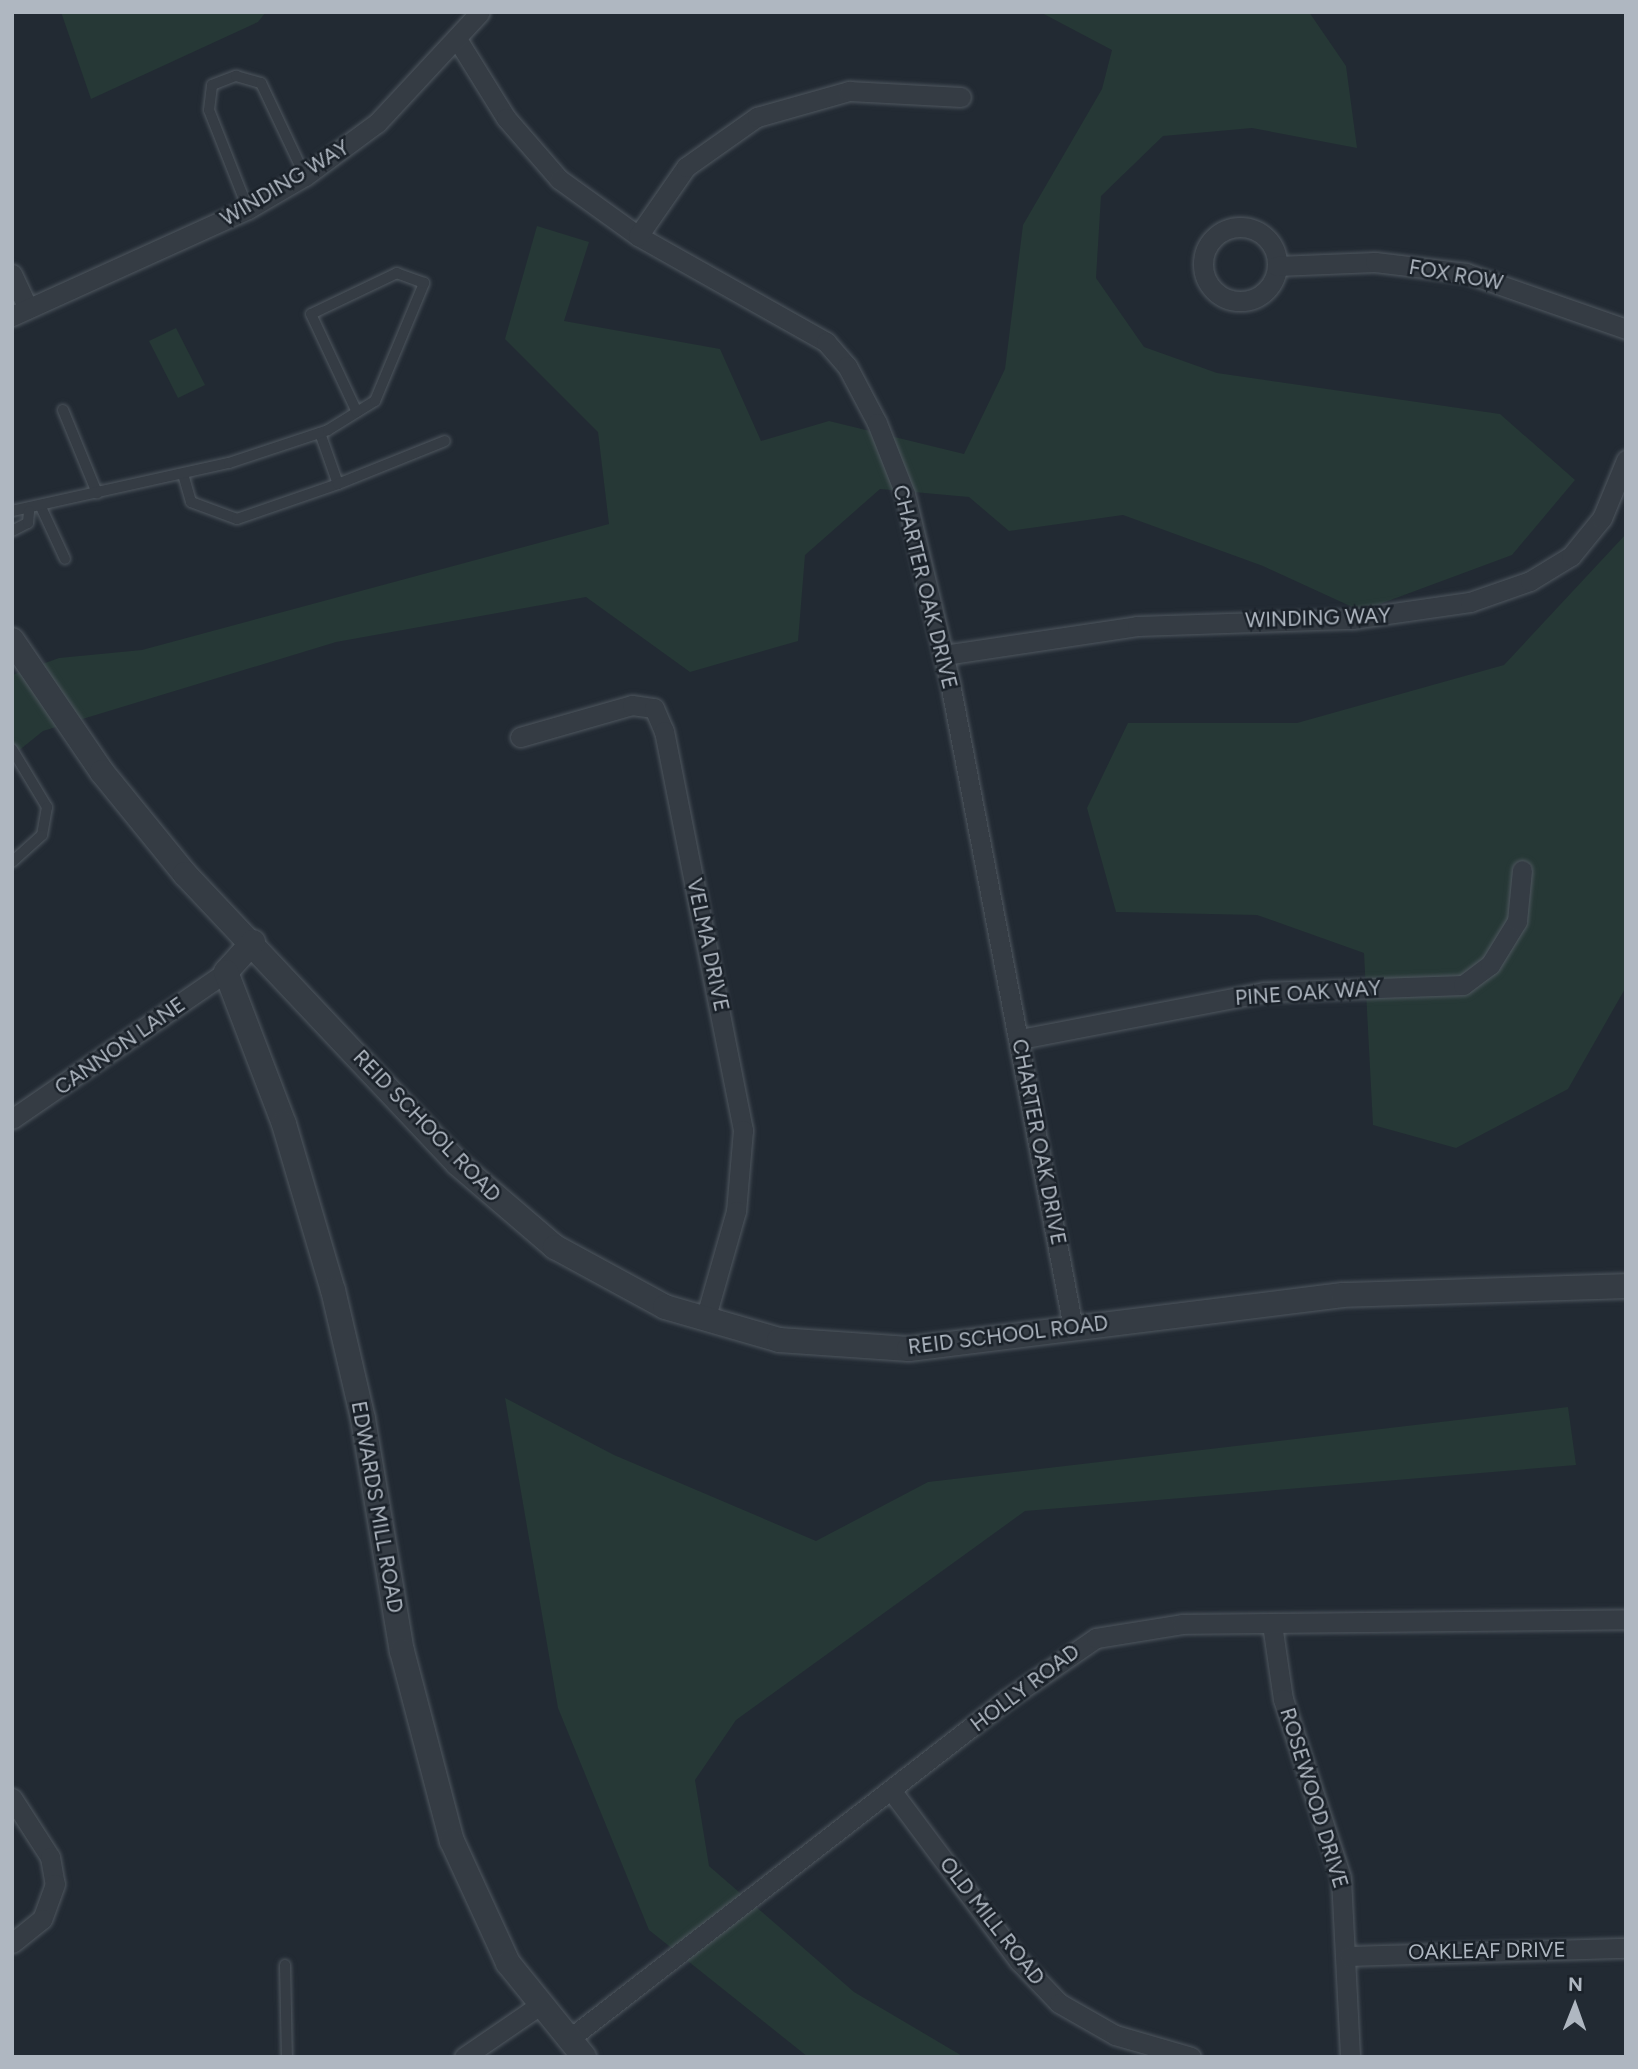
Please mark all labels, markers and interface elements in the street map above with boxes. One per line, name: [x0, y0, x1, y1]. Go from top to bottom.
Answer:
street label: WINDING WAY: [216, 135, 354, 231]
street label: FOX ROW: [1407, 254, 1505, 296]
street label: CHARTER OAK DRIVE: [887, 482, 963, 692]
street label: WINDING WAY: [1245, 603, 1391, 633]
street label: VELMA DRIVE: [682, 876, 734, 1014]
street label: PINE OAK WAY: [1234, 975, 1382, 1011]
street label: CANNON LANE: [50, 992, 190, 1100]
street label: CHARTER OAK DRIVE: [1007, 1037, 1071, 1247]
street label: REID SCHOOL ROAD: [348, 1045, 506, 1207]
street label: REID SCHOOL ROAD: [906, 1310, 1110, 1360]
street label: EDWARDS MILL ROAD: [346, 1399, 408, 1615]
street label: HOLLY ROAD: [966, 1639, 1084, 1737]
street label: ROSEWOOD DRIVE: [1275, 1705, 1353, 1891]
street label: OLD MILL ROAD: [934, 1852, 1050, 1990]
street label: OAKLEAF DRIVE: [1408, 1937, 1566, 1965]
north arrow: [1540, 1971, 1610, 2041]
text: N: [1568, 1973, 1583, 1996]

